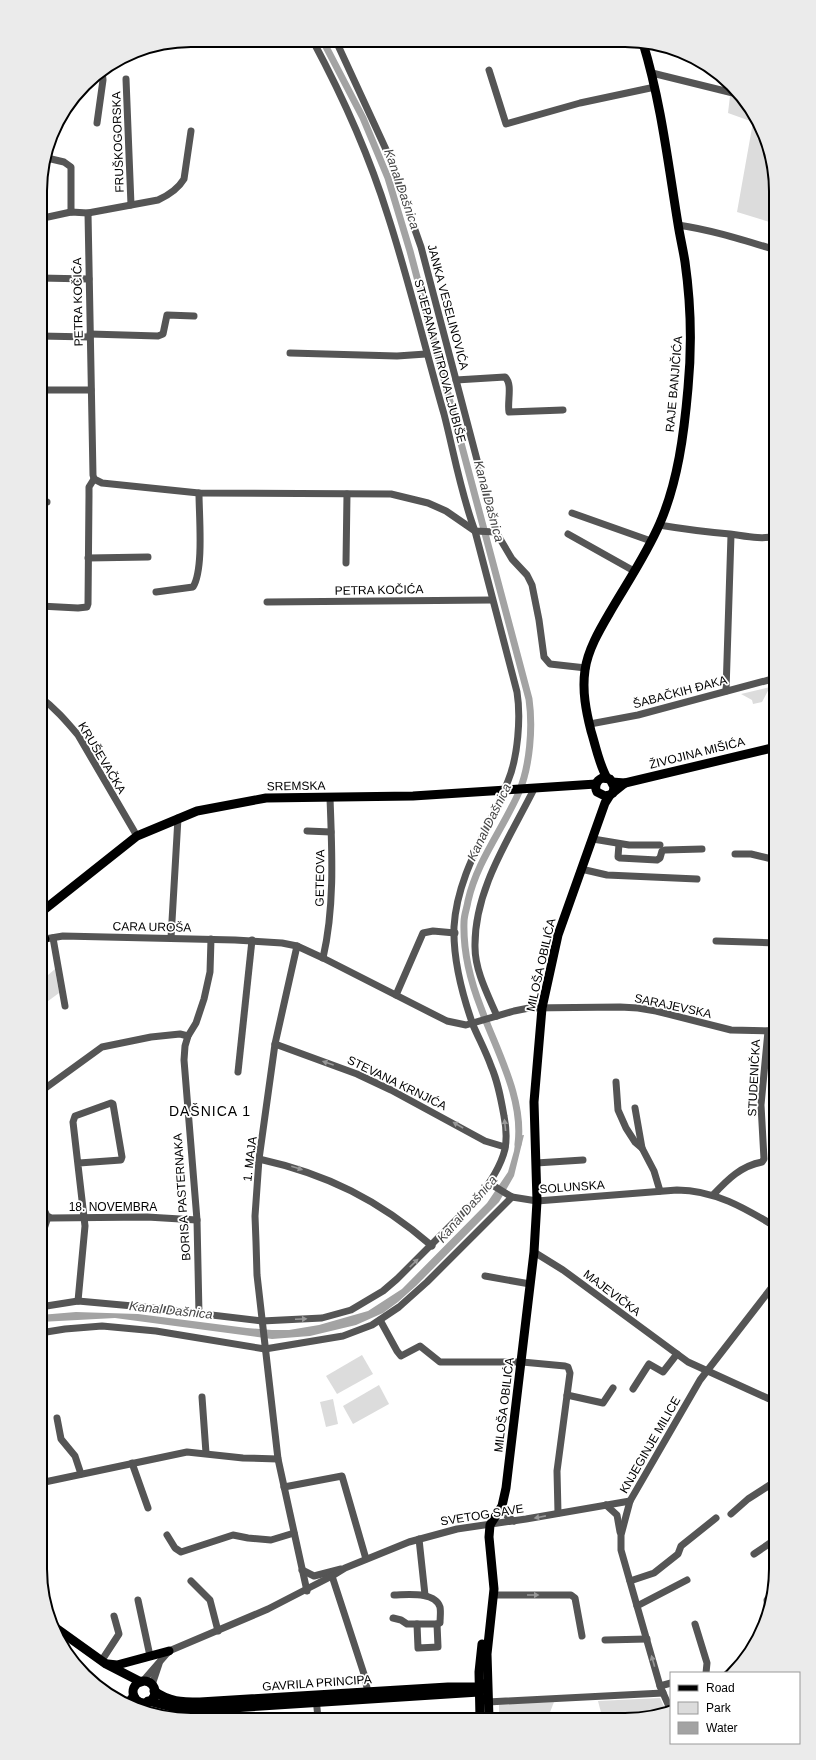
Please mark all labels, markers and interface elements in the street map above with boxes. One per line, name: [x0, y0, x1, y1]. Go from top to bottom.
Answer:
street label: FRUŠKOGORSKA: [108, 91, 127, 193]
water label: Kanal Dašnica: [381, 147, 423, 231]
street label: JANKA VESELINOVIĆA: [424, 242, 472, 371]
street label: PETRA KOČIĆA: [69, 258, 86, 346]
street label: STJEPANA MITROVA LJUBIŠE: [411, 277, 470, 444]
street label: RAJE BANJIČIĆA: [662, 335, 685, 433]
water label: Kanal Dašnica: [471, 459, 507, 543]
street label: PETRA KOČIĆA: [335, 581, 423, 598]
street label: ŠABAČKIH ĐAKA: [631, 672, 729, 711]
street label: KRUŠEVAČKA: [75, 719, 130, 796]
street label: ŽIVOJINA MIŠIĆA: [648, 733, 746, 772]
street label: SREMSKA: [267, 778, 325, 794]
water label: Kanal Dašnica: [464, 781, 514, 863]
street label: GETEOVA: [313, 849, 327, 907]
street label: MILOŠA OBILIĆA: [522, 917, 559, 1013]
street label: CARA UROŠA: [113, 918, 191, 935]
street label: SARAJEVSKA: [633, 991, 713, 1021]
street label: STUDENIČKA: [744, 1039, 763, 1117]
street label: STEVANA KRNJIĆA: [345, 1052, 450, 1113]
one-way arrow: [322, 1060, 334, 1066]
district label: DAŠNICA 1: [169, 1103, 251, 1119]
one-way arrow: [502, 1119, 508, 1131]
one-way arrow: [452, 1122, 464, 1128]
street label: BORISA PASTERNAKA: [171, 1133, 193, 1261]
street label: 1. MAJA: [240, 1136, 260, 1182]
one-way arrow: [291, 1165, 303, 1171]
water label: Kanal Dašnica: [434, 1172, 500, 1246]
street label: SOLUNSKA: [539, 1178, 605, 1196]
street label: 18. NOVEMBRA: [69, 1200, 157, 1214]
one-way arrow: [409, 1258, 419, 1268]
street label: MAJEVIČKA: [581, 1266, 644, 1319]
water label: Kanal Dašnica: [129, 1298, 213, 1322]
one-way arrow: [295, 1316, 308, 1322]
street label: MILOŠA OBILIĆA: [490, 1357, 517, 1453]
street label: KNJEGINJE MILICE: [617, 1394, 683, 1496]
street label: SVETOG SAVE: [439, 1501, 525, 1529]
one-way arrow: [534, 1514, 546, 1520]
one-way arrow: [527, 1592, 540, 1598]
one-way arrow: [650, 1655, 656, 1667]
street label: GAVRILA PRINCIPA: [262, 1672, 372, 1694]
legend: [670, 1672, 800, 1744]
text: Road: [706, 1681, 735, 1695]
text: Park: [706, 1701, 732, 1715]
text: Water: [706, 1721, 738, 1735]

